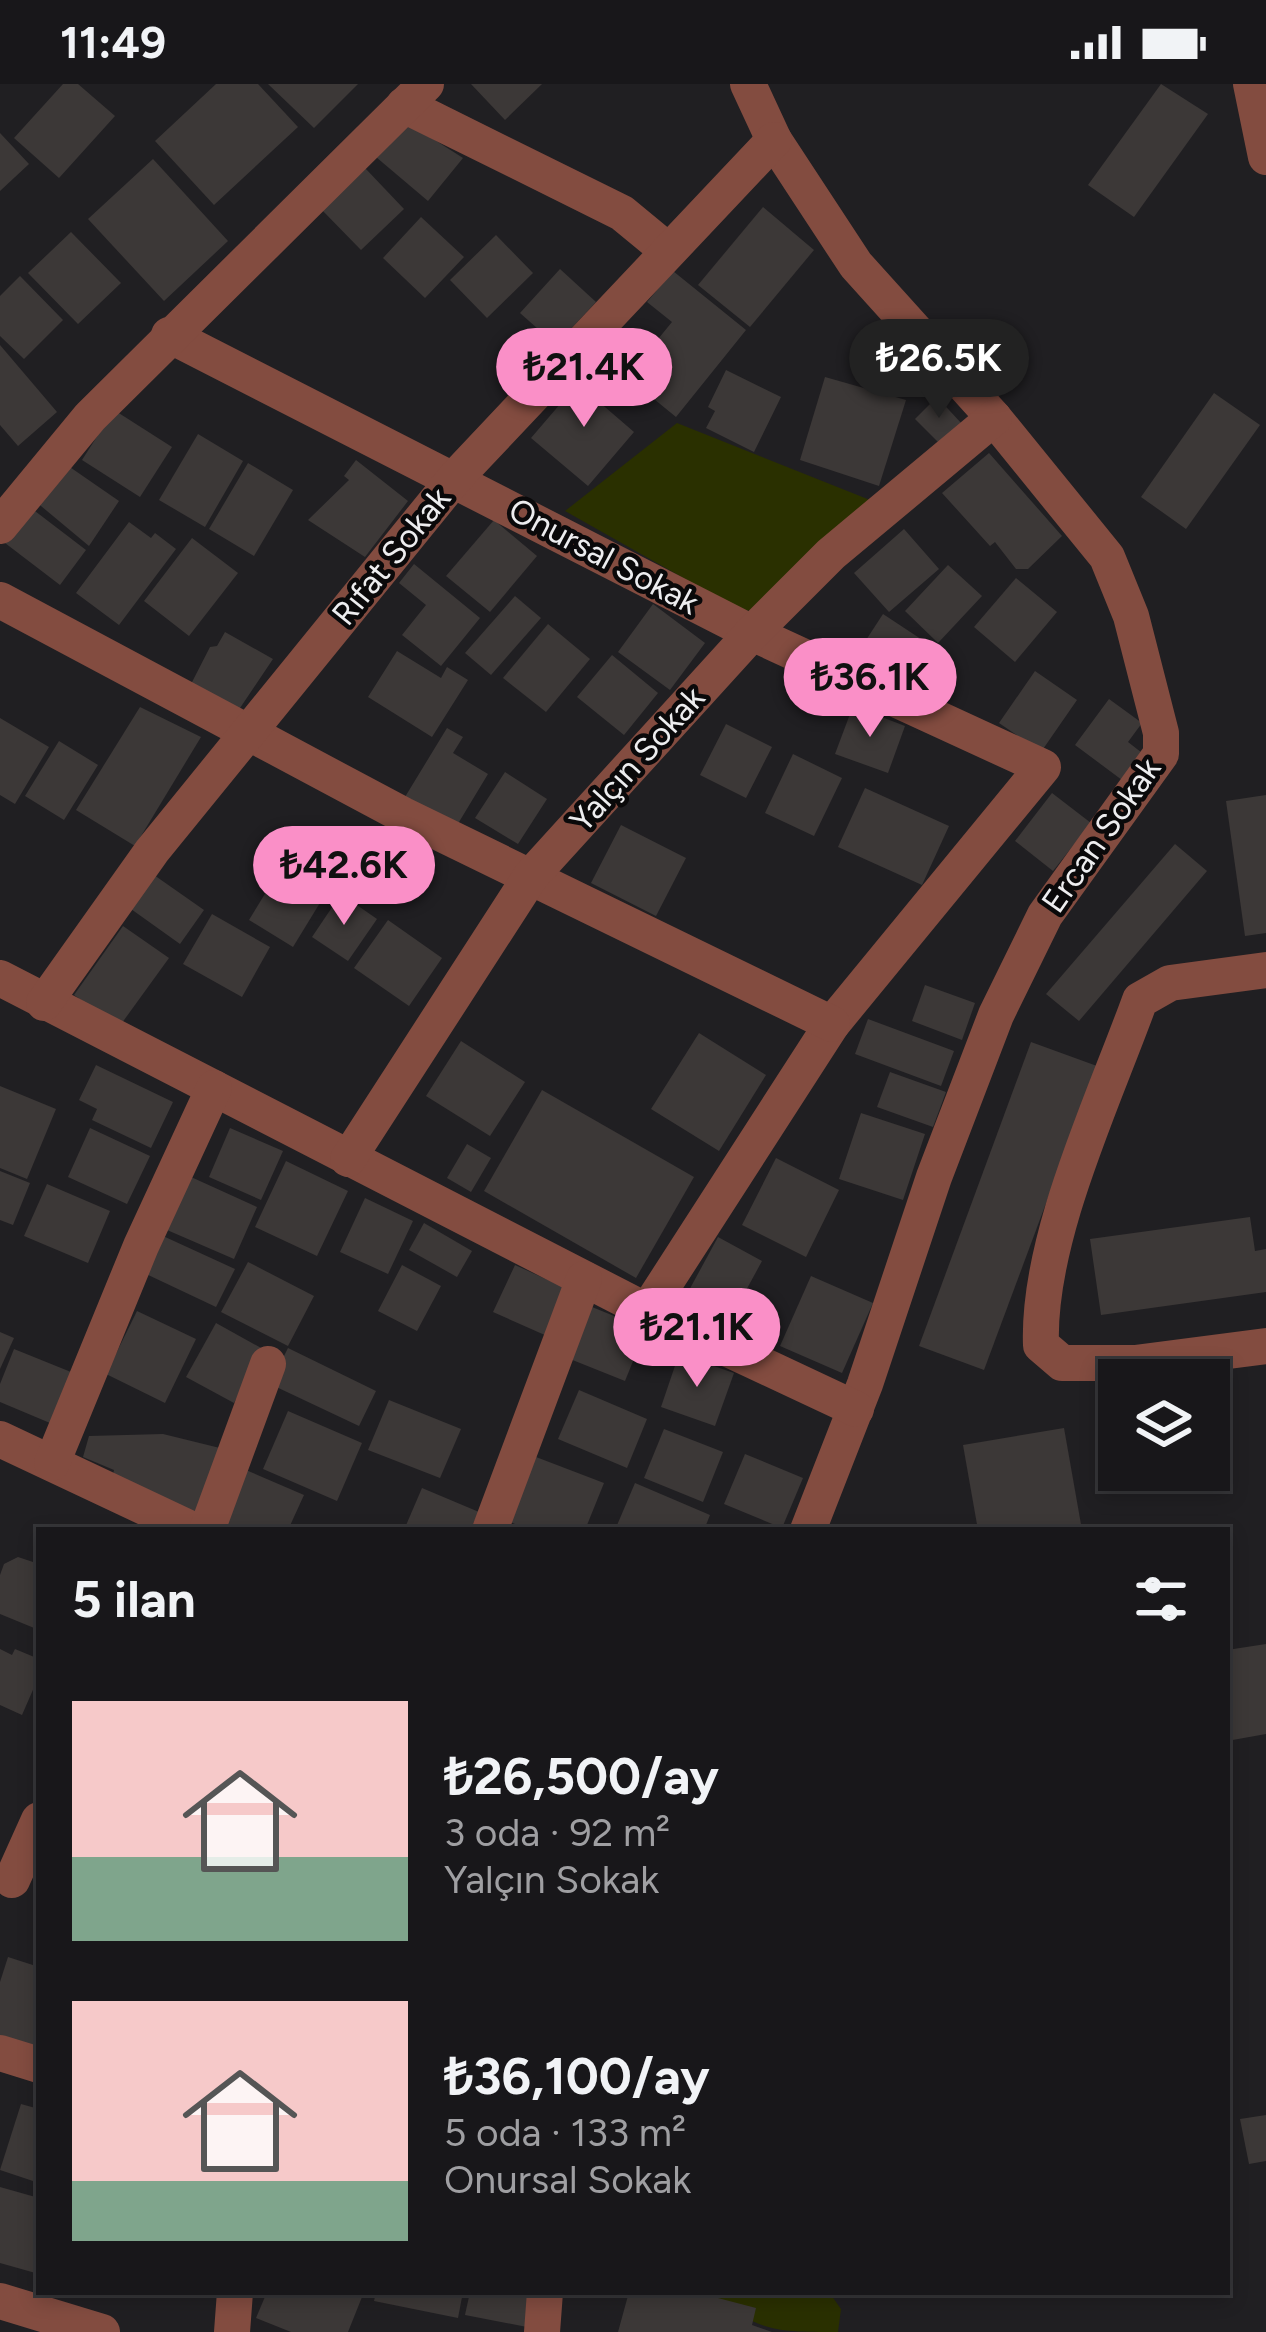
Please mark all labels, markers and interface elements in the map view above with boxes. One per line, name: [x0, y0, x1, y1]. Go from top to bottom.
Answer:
text: 11:49: [60, 15, 166, 69]
pin: ₺26.5K: [841, 319, 1037, 421]
pin: ₺21.4K: [486, 328, 682, 430]
text: ₺26.5K: [876, 334, 1002, 381]
text: ₺21.4K: [523, 343, 645, 390]
street label: Rıfat Sokak: [324, 479, 458, 633]
street label: Onursal Sokak: [503, 490, 705, 622]
pin: ₺36.1K: [772, 638, 968, 740]
text: ₺36.1K: [811, 653, 929, 700]
street label: Yalçın Sokak: [562, 678, 712, 840]
street label: Ercan Sokak: [1033, 750, 1169, 920]
pin: ₺42.6K: [246, 826, 442, 928]
text: ₺42.6K: [280, 841, 408, 888]
pin: ₺21.1K: [599, 1288, 795, 1390]
text: ₺21.1K: [640, 1303, 754, 1350]
map controls: [1098, 1359, 1230, 1491]
button: layers: [1098, 1359, 1230, 1491]
icon: filters: [1128, 1566, 1194, 1632]
text: 5 ilan: [72, 1569, 196, 1630]
text: ₺26,500/ay: [444, 1746, 719, 1807]
icon: home: [168, 1749, 312, 1893]
text: 3 oda · 92 m²: [444, 1809, 670, 1856]
text: Yalçın Sokak: [444, 1856, 659, 1903]
text: ₺36,100/ay: [444, 2046, 710, 2107]
icon: home: [168, 2049, 312, 2193]
text: 5 oda · 133 m²: [444, 2109, 686, 2156]
text: Onursal Sokak: [444, 2156, 691, 2203]

